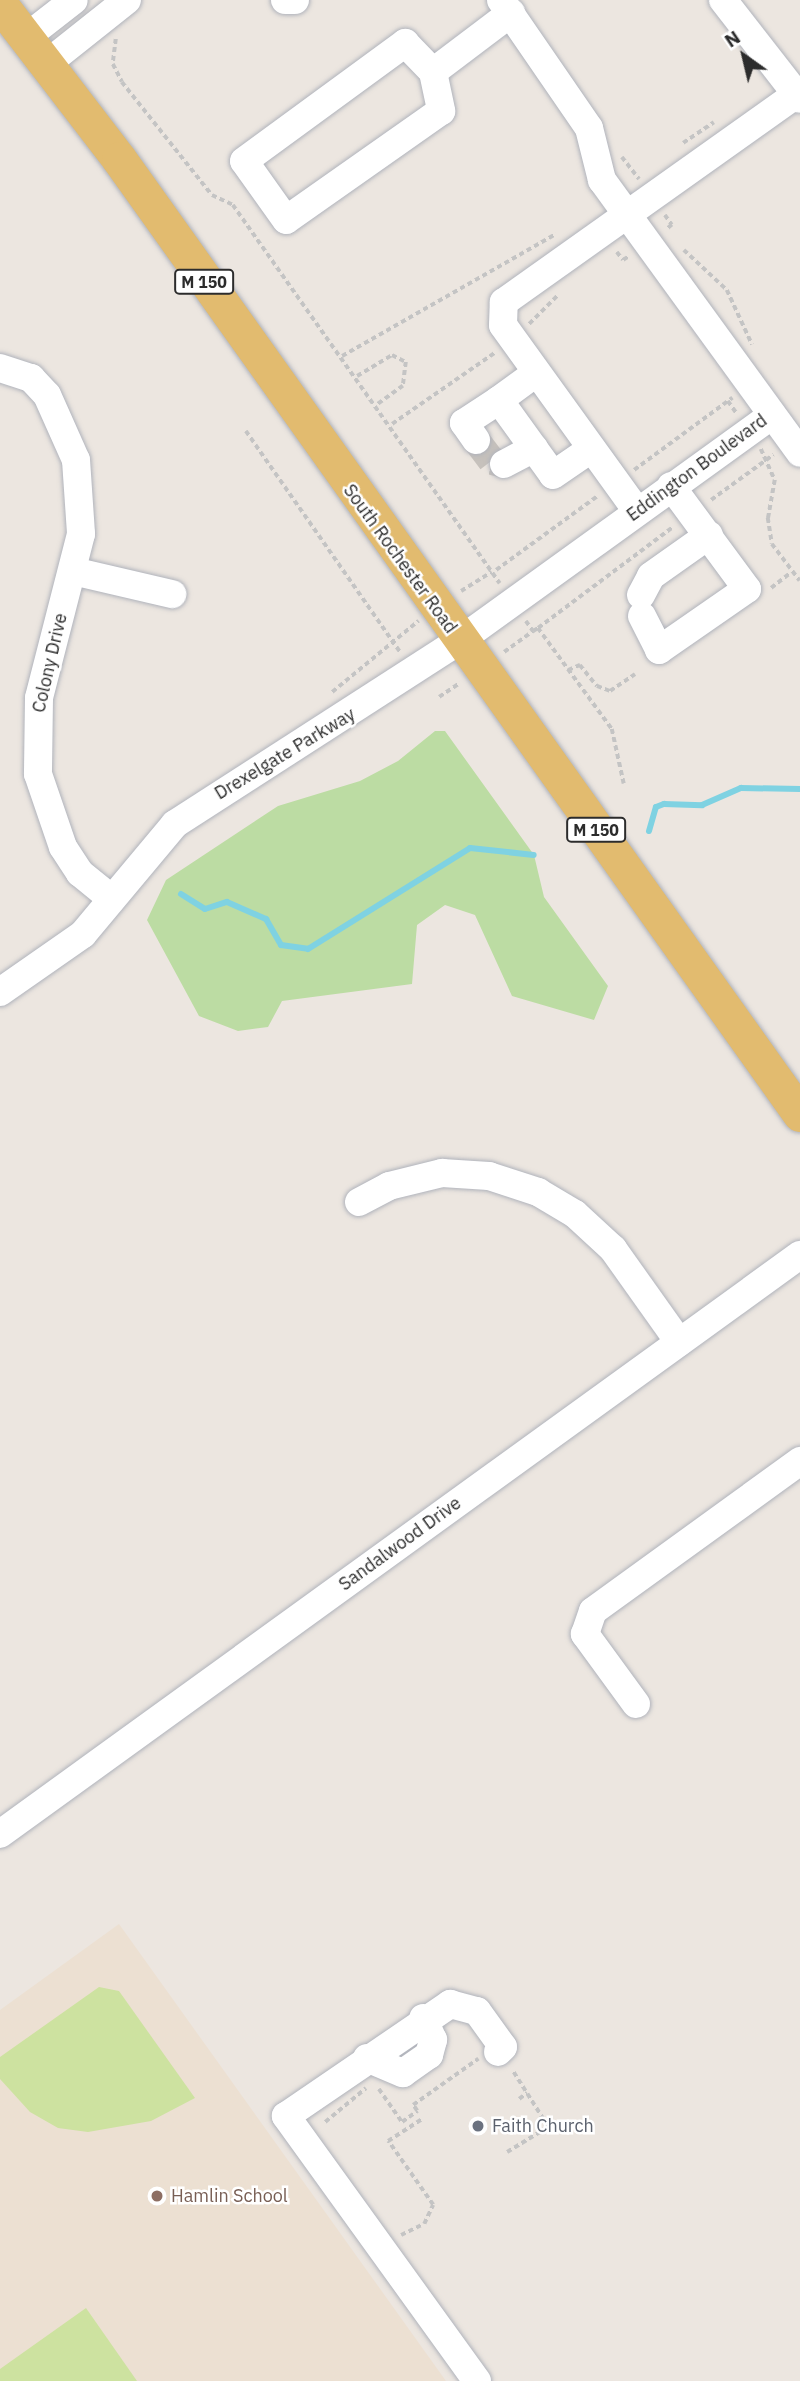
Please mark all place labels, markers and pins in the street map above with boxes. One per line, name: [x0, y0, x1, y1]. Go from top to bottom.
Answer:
place label: Faith Church: [492, 2115, 594, 2137]
marker: Faith Church: [470, 2118, 486, 2134]
place label: Hamlin School: [171, 2185, 288, 2207]
marker: Hamlin School: [149, 2188, 165, 2204]

